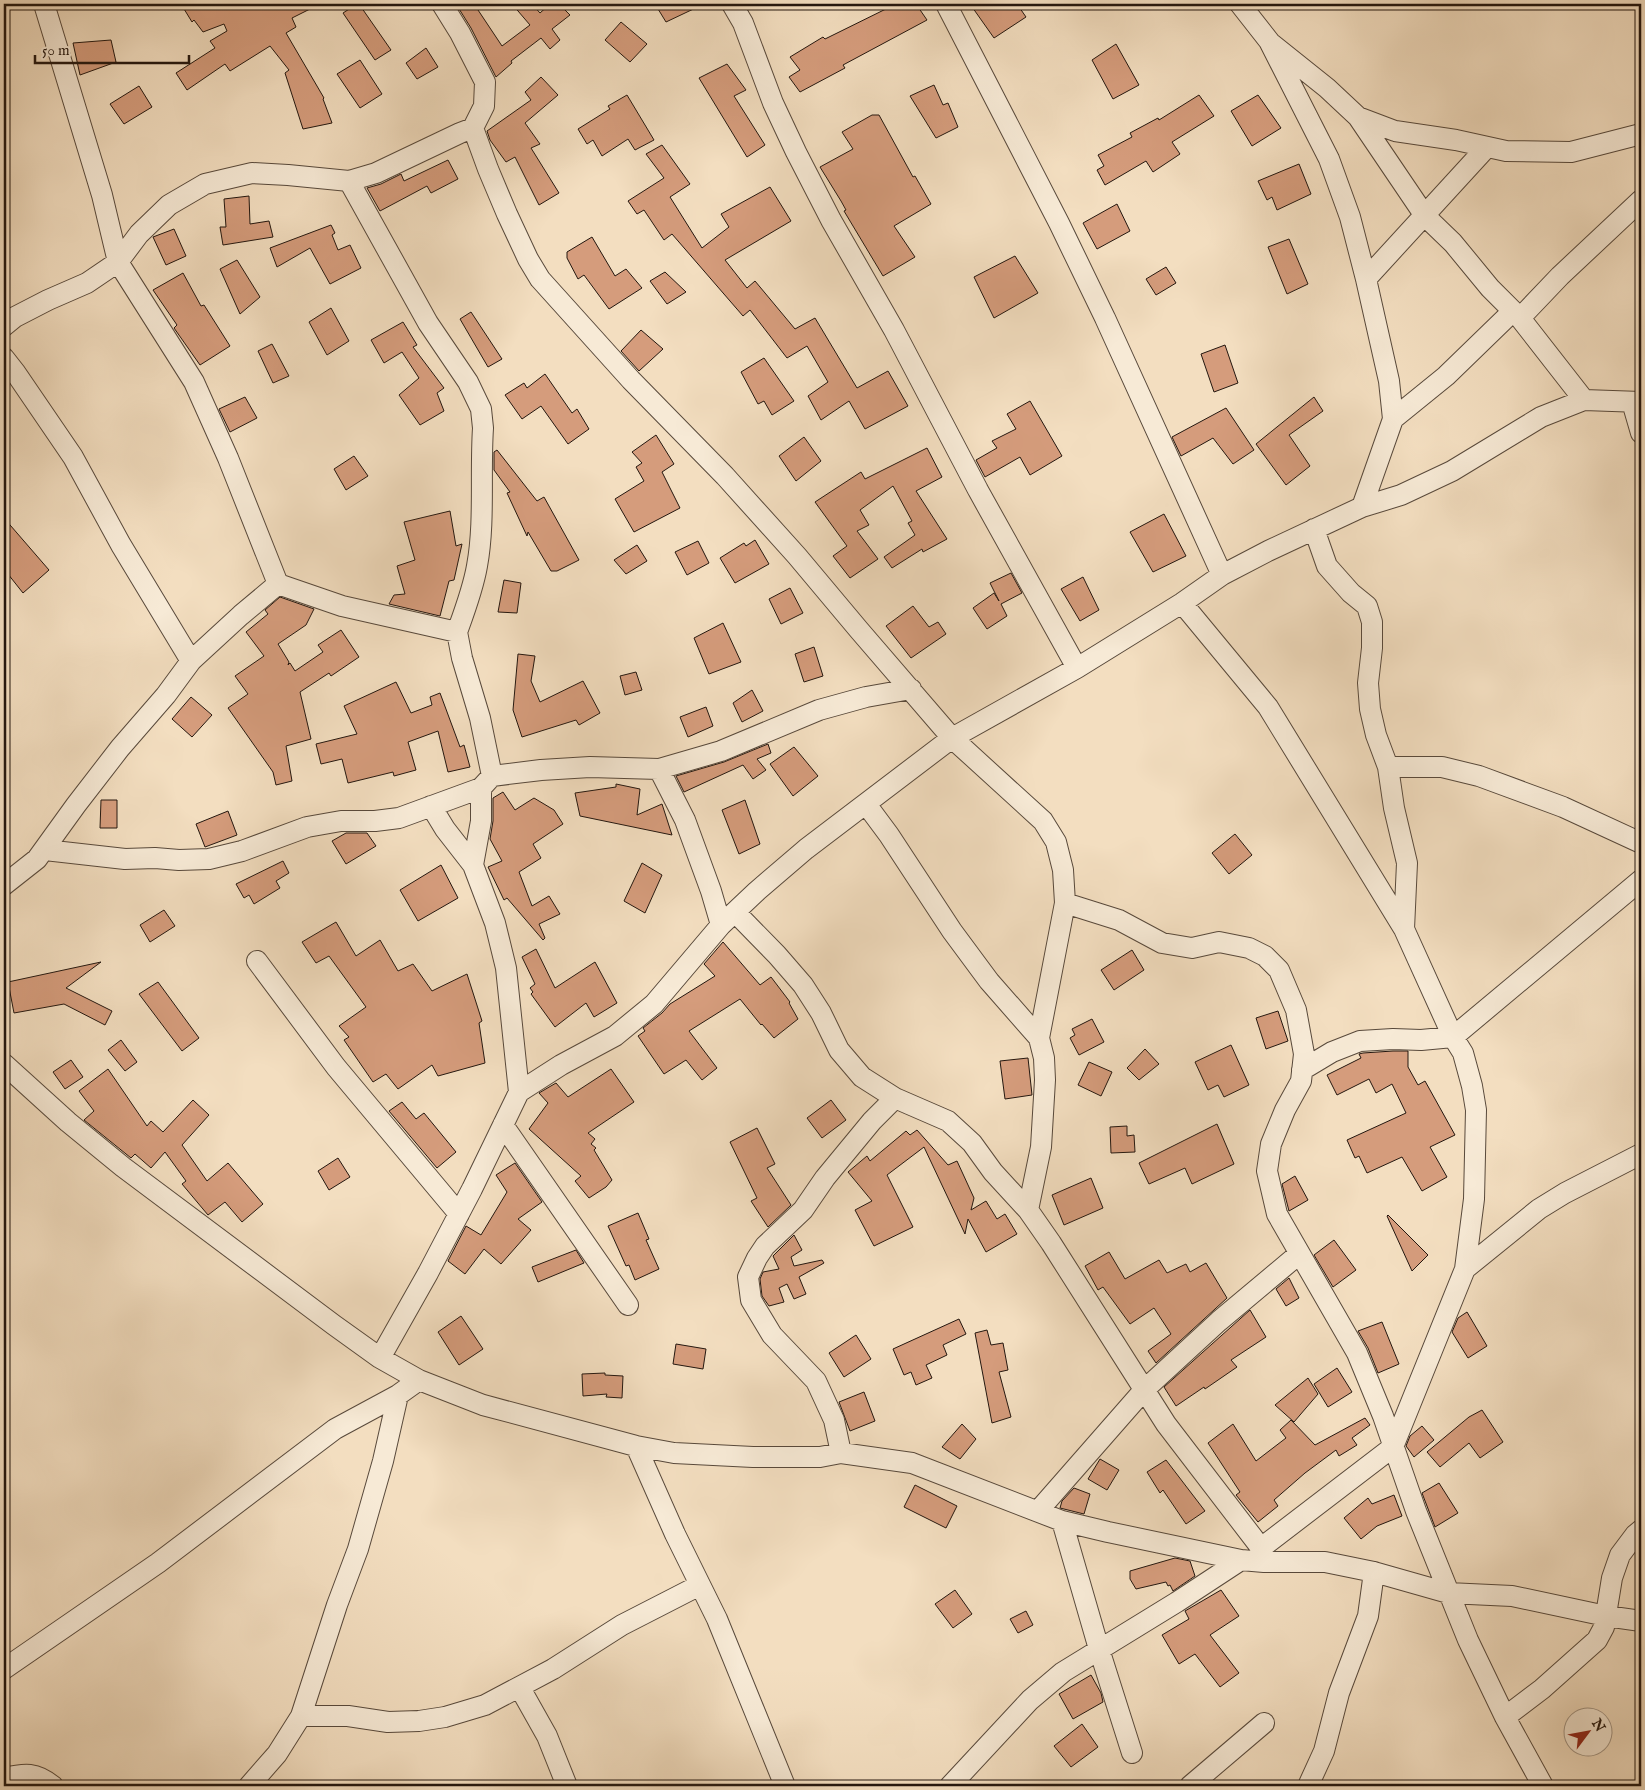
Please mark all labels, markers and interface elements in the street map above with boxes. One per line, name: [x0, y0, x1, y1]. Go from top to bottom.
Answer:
scale bar: [35, 32, 189, 64]
text: 50 m: [42, 41, 70, 60]
north arrow: [1562, 1708, 1612, 1758]
text: N: [1587, 1715, 1609, 1736]

